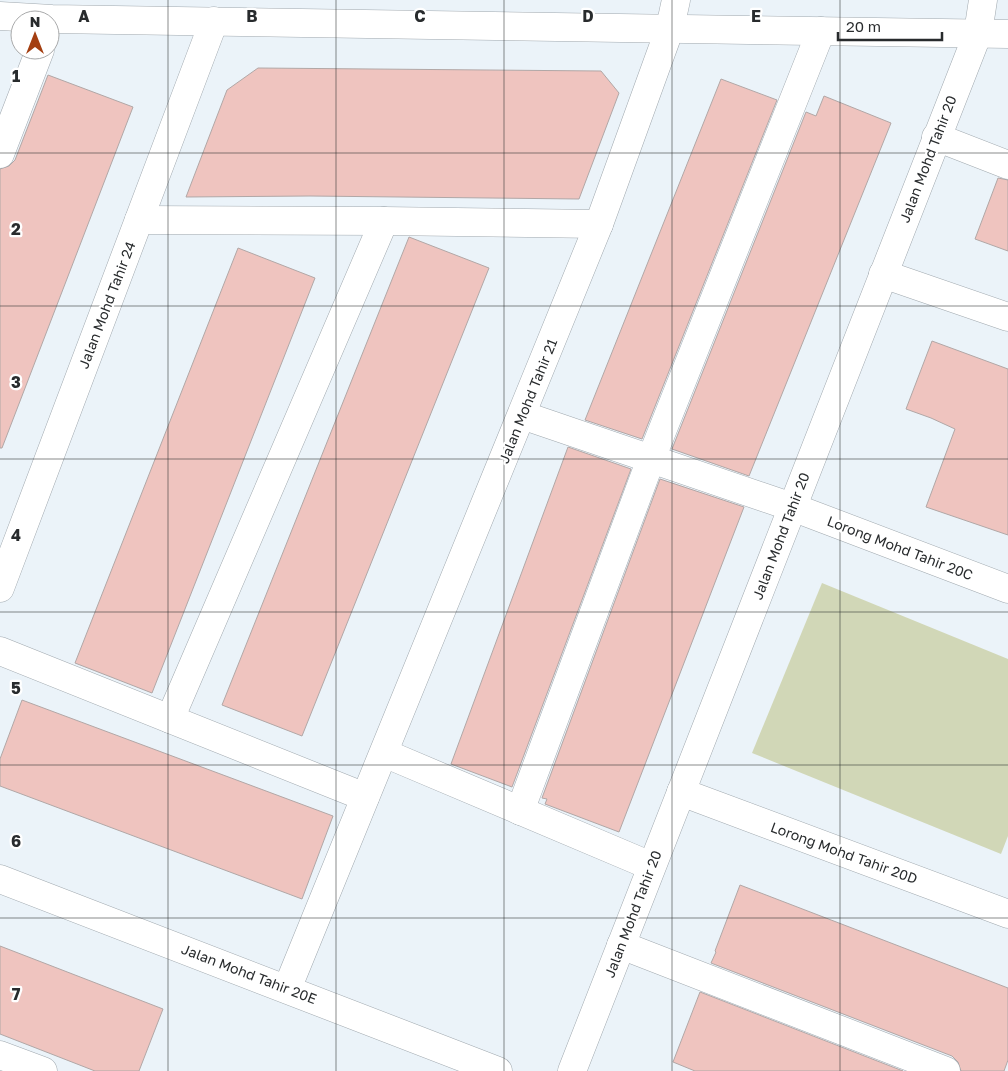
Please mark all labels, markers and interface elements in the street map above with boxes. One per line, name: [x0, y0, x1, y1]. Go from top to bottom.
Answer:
text: A: [78, 6, 90, 26]
text: B: [246, 6, 258, 26]
text: C: [414, 6, 426, 26]
text: D: [582, 6, 594, 26]
text: E: [751, 6, 761, 26]
north arrow: [10, 10, 60, 60]
scale bar: [838, 10, 942, 42]
text: N: [30, 13, 40, 30]
text: 20 m: [846, 17, 881, 35]
text: 1: [12, 66, 20, 86]
street label: Jalan Mohd Tahir 20: [895, 93, 960, 225]
text: 2: [11, 219, 21, 239]
street label: Jalan Mohd Tahir 24: [74, 239, 139, 371]
street label: Jalan Mohd Tahir 21: [495, 336, 560, 466]
text: 3: [11, 372, 21, 392]
street label: Jalan Mohd Tahir 20: [748, 470, 813, 602]
street label: Lorong Mohd Tahir 20C: [825, 512, 975, 583]
text: 4: [11, 525, 21, 545]
text: 5: [11, 678, 21, 698]
street label: Lorong Mohd Tahir 20D: [768, 818, 920, 887]
text: 6: [11, 831, 21, 851]
street label: Jalan Mohd Tahir 20: [600, 848, 665, 980]
street label: Jalan Mohd Tahir 20E: [179, 940, 319, 1007]
text: 7: [12, 984, 21, 1004]

